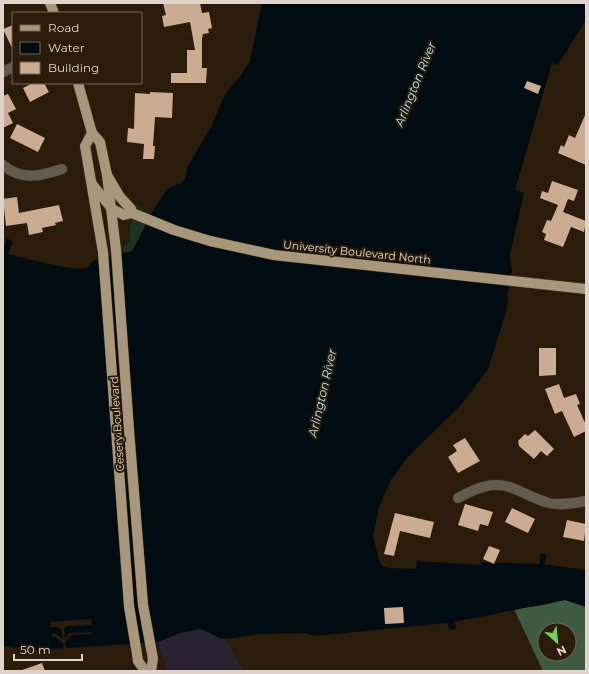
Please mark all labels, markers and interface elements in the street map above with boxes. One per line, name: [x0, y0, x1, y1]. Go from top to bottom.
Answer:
legend: [12, 12, 142, 84]
text: Road: [48, 20, 79, 35]
water label: Arlington River: [391, 39, 439, 129]
text: Water: [48, 40, 85, 55]
text: Building: [48, 60, 99, 75]
street label: University Boulevard North: [283, 237, 431, 267]
water label: Arlington River: [304, 347, 339, 439]
street label: Cesery Boulevard: [107, 376, 127, 472]
north arrow: [537, 622, 577, 662]
scale bar: [14, 636, 82, 662]
text: 50 m: [20, 642, 51, 657]
text: N: [554, 643, 569, 659]

